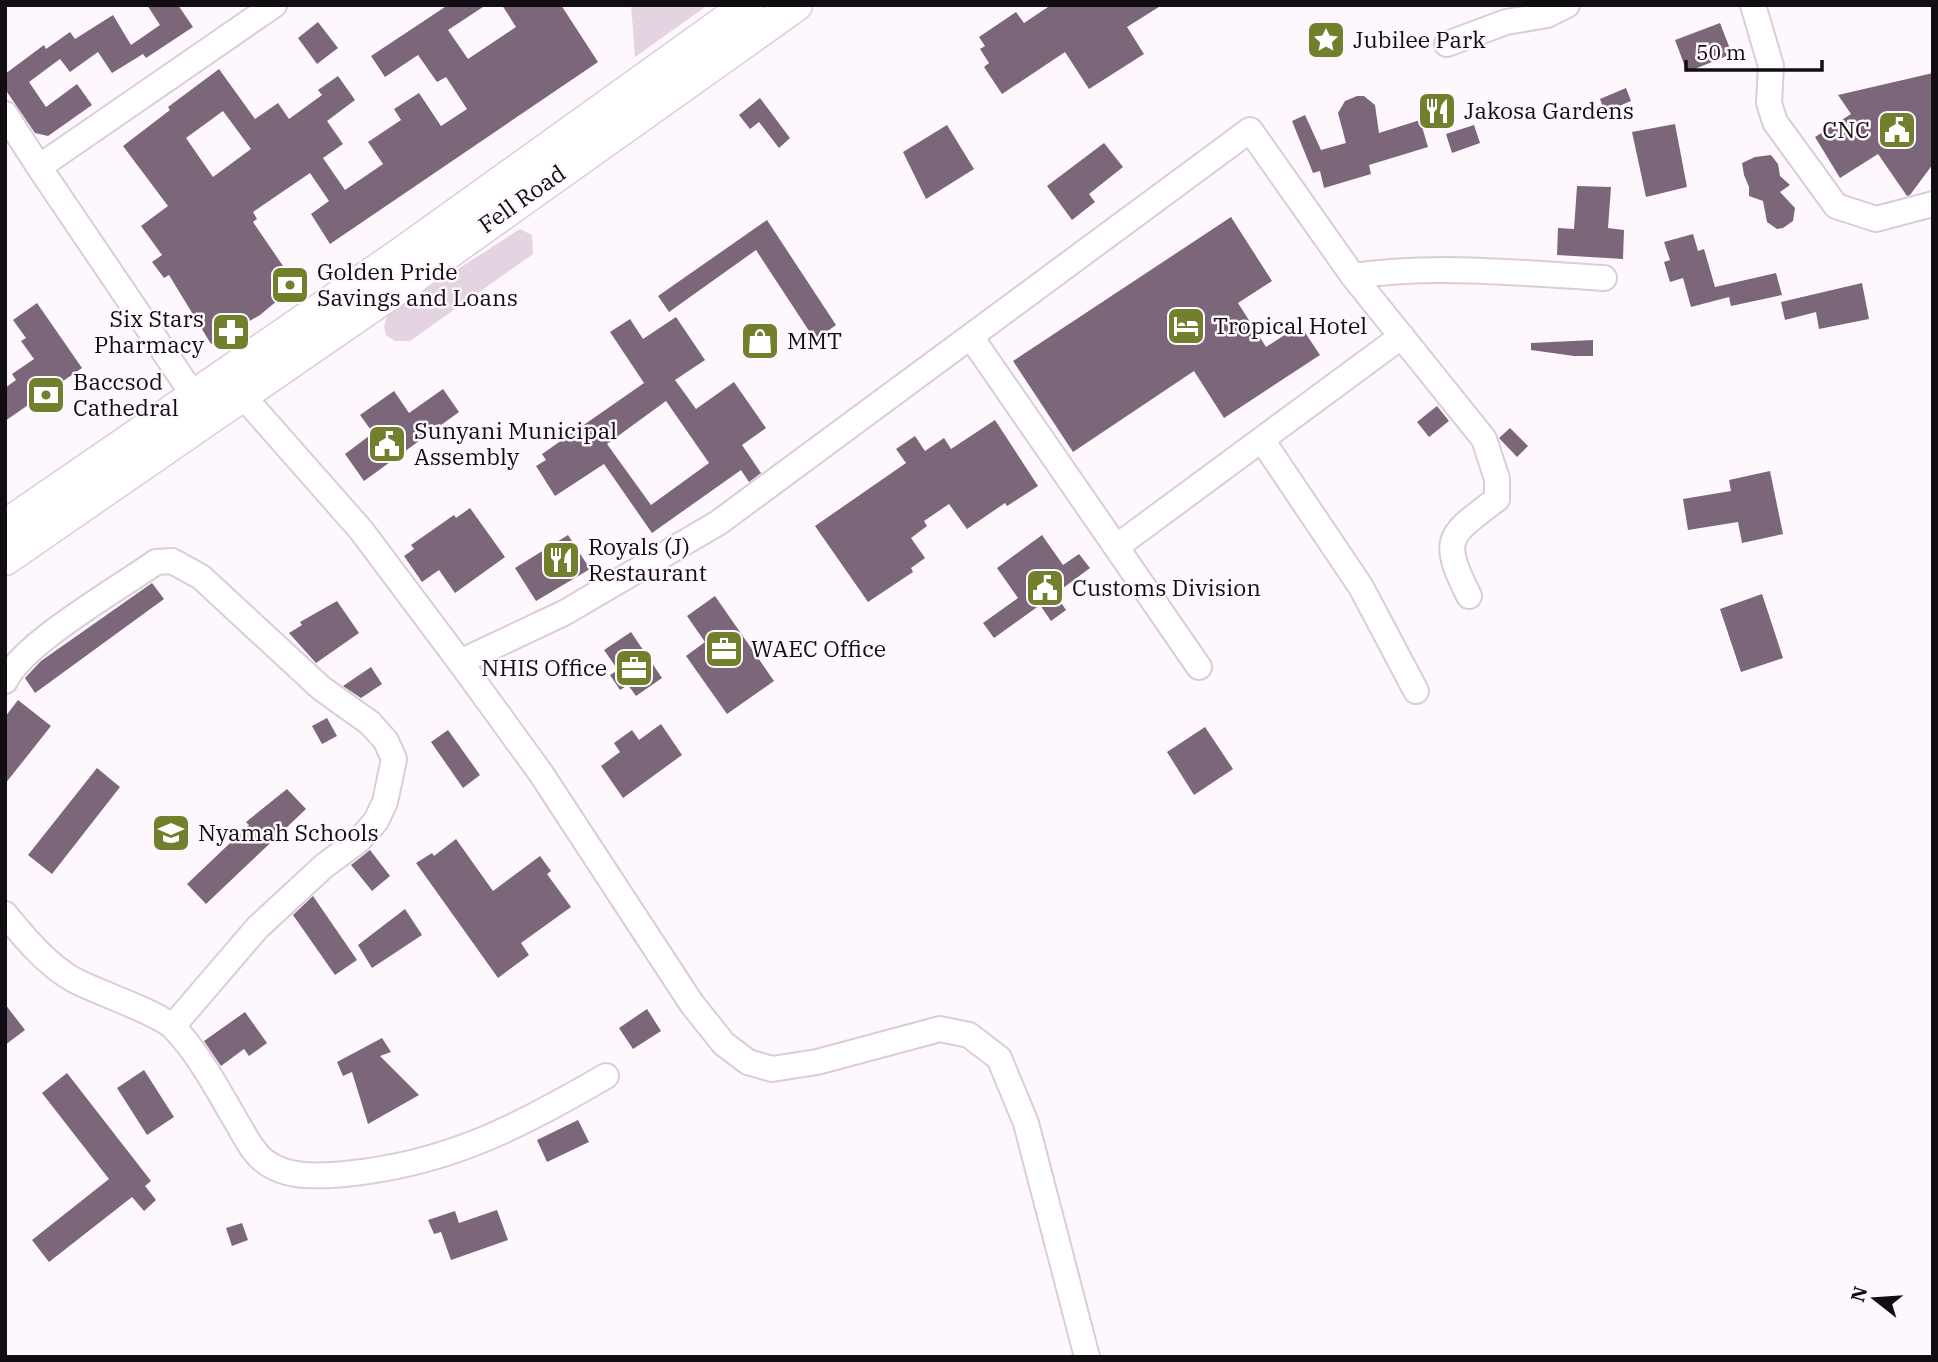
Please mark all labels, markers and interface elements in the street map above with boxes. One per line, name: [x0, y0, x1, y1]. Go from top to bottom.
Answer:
place icon: Jubilee Park: [1305, 19, 1347, 61]
place label: Jubilee Park: [1353, 24, 1486, 54]
scale bar: [1686, 28, 1822, 72]
text: 50 m: [1696, 38, 1746, 66]
restaurant icon: Jakosa Gardens: [1416, 90, 1458, 132]
place label: Jakosa Gardens: [1464, 95, 1634, 125]
public building icon: CNC: [1876, 109, 1918, 151]
place label: CNC: [1822, 114, 1870, 144]
street label: Fell Road: [472, 157, 571, 239]
place label: Golden Pride Savings and Loans: [317, 256, 518, 312]
bank icon: Golden Pride Savings and Loans: [269, 264, 311, 306]
place label: Six Stars Pharmacy: [94, 303, 205, 359]
hotel icon: Tropical Hotel: [1165, 305, 1207, 347]
place label: Tropical Hotel: [1213, 310, 1367, 340]
pharmacy icon: Six Stars Pharmacy: [210, 311, 252, 353]
shop icon: MMT: [739, 320, 781, 362]
place label: MMT: [787, 325, 842, 355]
place label: Baccsod Cathedral: [73, 366, 179, 422]
bank icon: Baccsod Cathedral: [25, 374, 67, 416]
place label: Sunyani Municipal Assembly: [414, 415, 617, 471]
public building icon: Sunyani Municipal Assembly: [366, 423, 408, 465]
place label: Royals (J) Restaurant: [588, 531, 707, 587]
restaurant icon: Royals (J) Restaurant: [540, 539, 582, 581]
public building icon: Customs Division: [1024, 567, 1066, 609]
place label: Customs Division: [1072, 572, 1261, 602]
office icon: WAEC Office: [703, 628, 745, 670]
place label: WAEC Office: [751, 633, 886, 663]
office icon: NHIS Office: [613, 647, 655, 689]
place label: NHIS Office: [481, 652, 607, 682]
school or university icon: Nyamah Schools: [150, 812, 192, 854]
place label: Nyamah Schools: [198, 817, 379, 847]
north arrow: [1840, 1264, 1910, 1334]
text: N: [1845, 1283, 1872, 1305]

